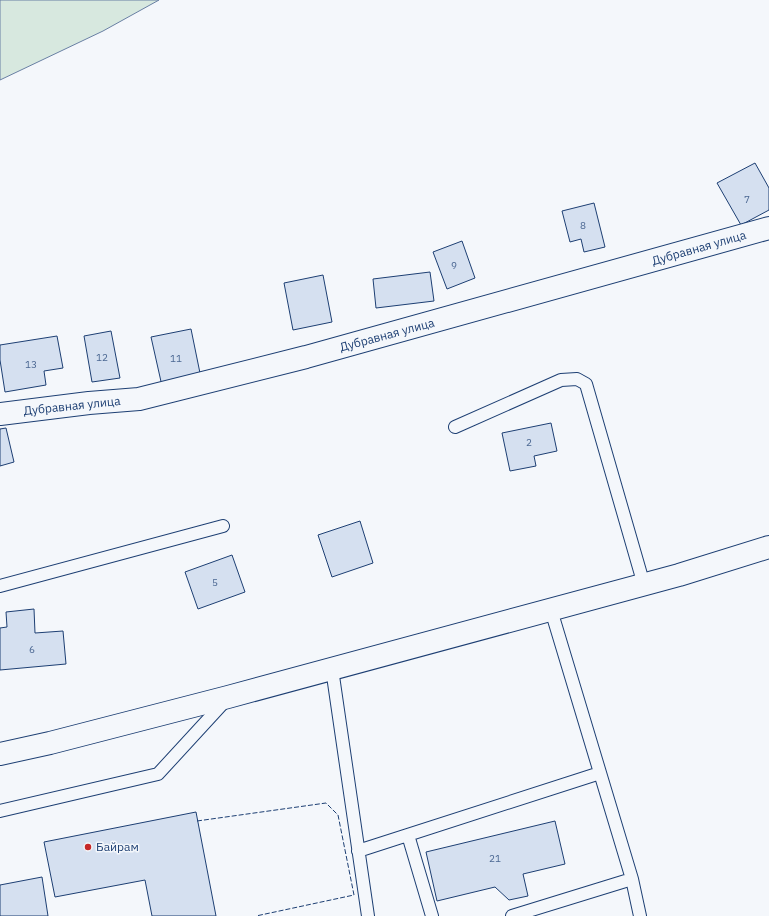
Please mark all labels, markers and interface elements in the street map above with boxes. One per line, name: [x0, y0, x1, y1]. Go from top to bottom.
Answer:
house number: 7: [744, 193, 750, 206]
house number: 8: [580, 219, 586, 232]
street label: Дубравная улица: [650, 227, 748, 268]
house number: 9: [451, 259, 457, 272]
street label: Дубравная улица: [338, 315, 436, 354]
house number: 12: [96, 351, 108, 364]
house number: 11: [170, 352, 182, 365]
house number: 13: [25, 358, 37, 371]
street label: Дубравная улица: [23, 393, 122, 418]
house number: 2: [526, 436, 532, 449]
house number: 5: [212, 576, 218, 589]
house number: 6: [29, 643, 35, 656]
place label: Байрам: [96, 839, 139, 854]
marker: Байрам: [83, 842, 93, 852]
house number: 21: [489, 852, 501, 865]

